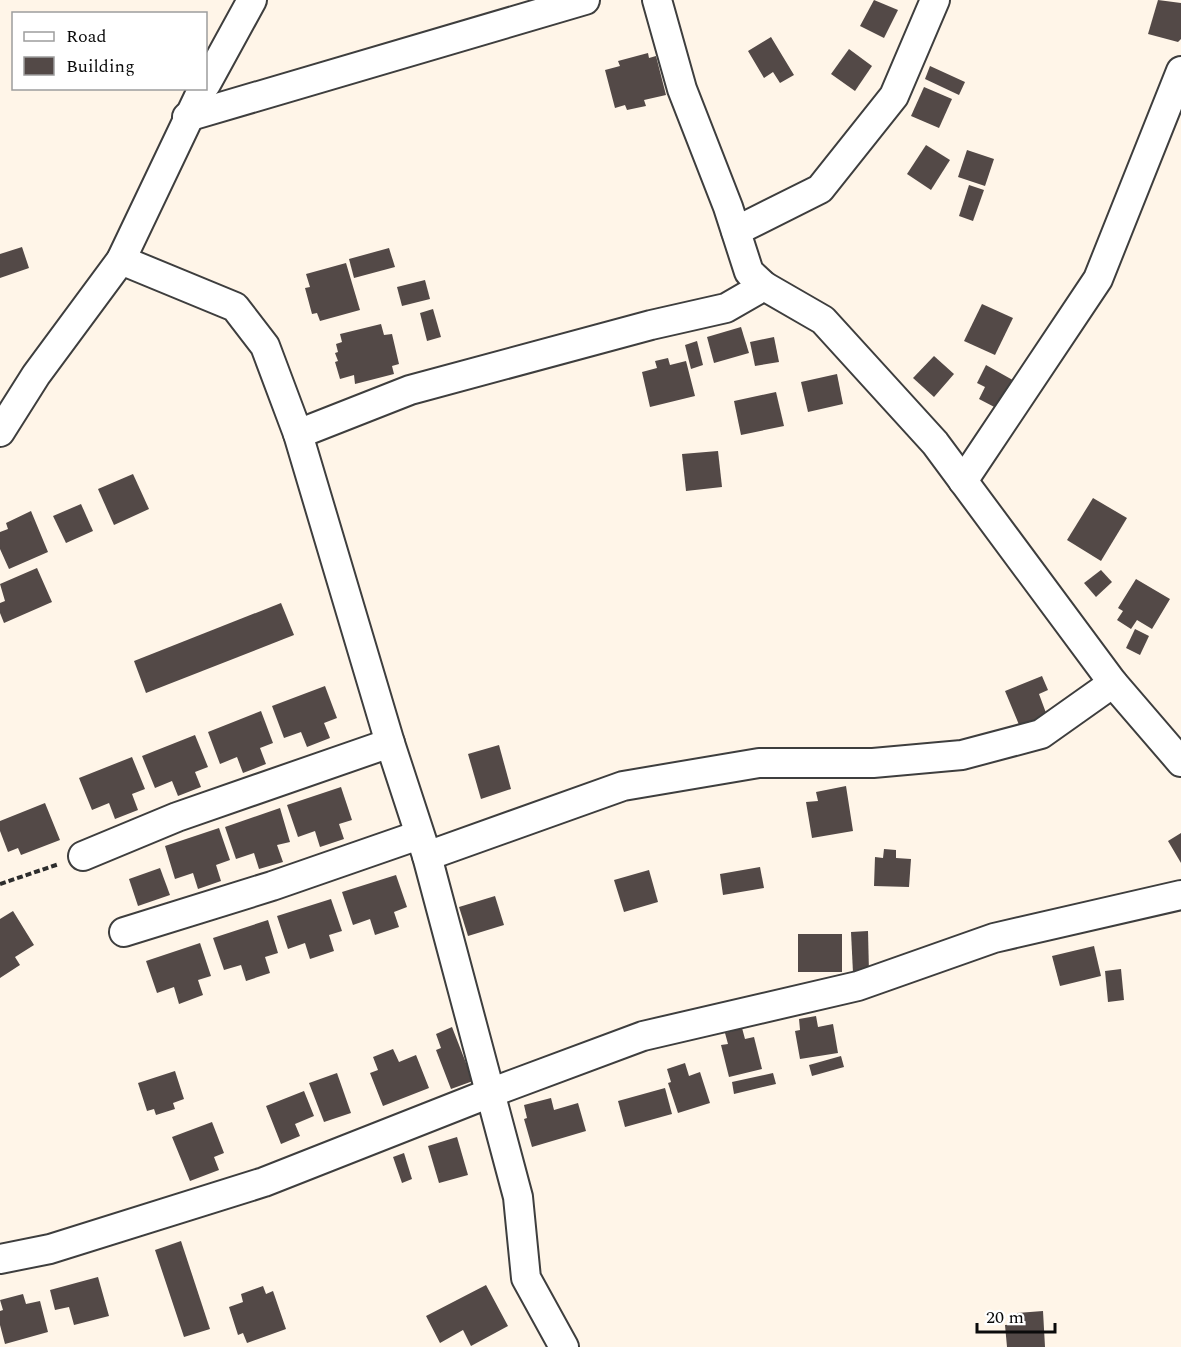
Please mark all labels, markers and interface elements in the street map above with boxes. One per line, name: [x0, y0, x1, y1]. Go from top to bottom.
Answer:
legend: [12, 12, 207, 90]
text: Road: [66, 23, 107, 50]
text: Building: [66, 53, 135, 80]
scale bar: [977, 1296, 1055, 1334]
text: 20 m: [986, 1304, 1024, 1331]

